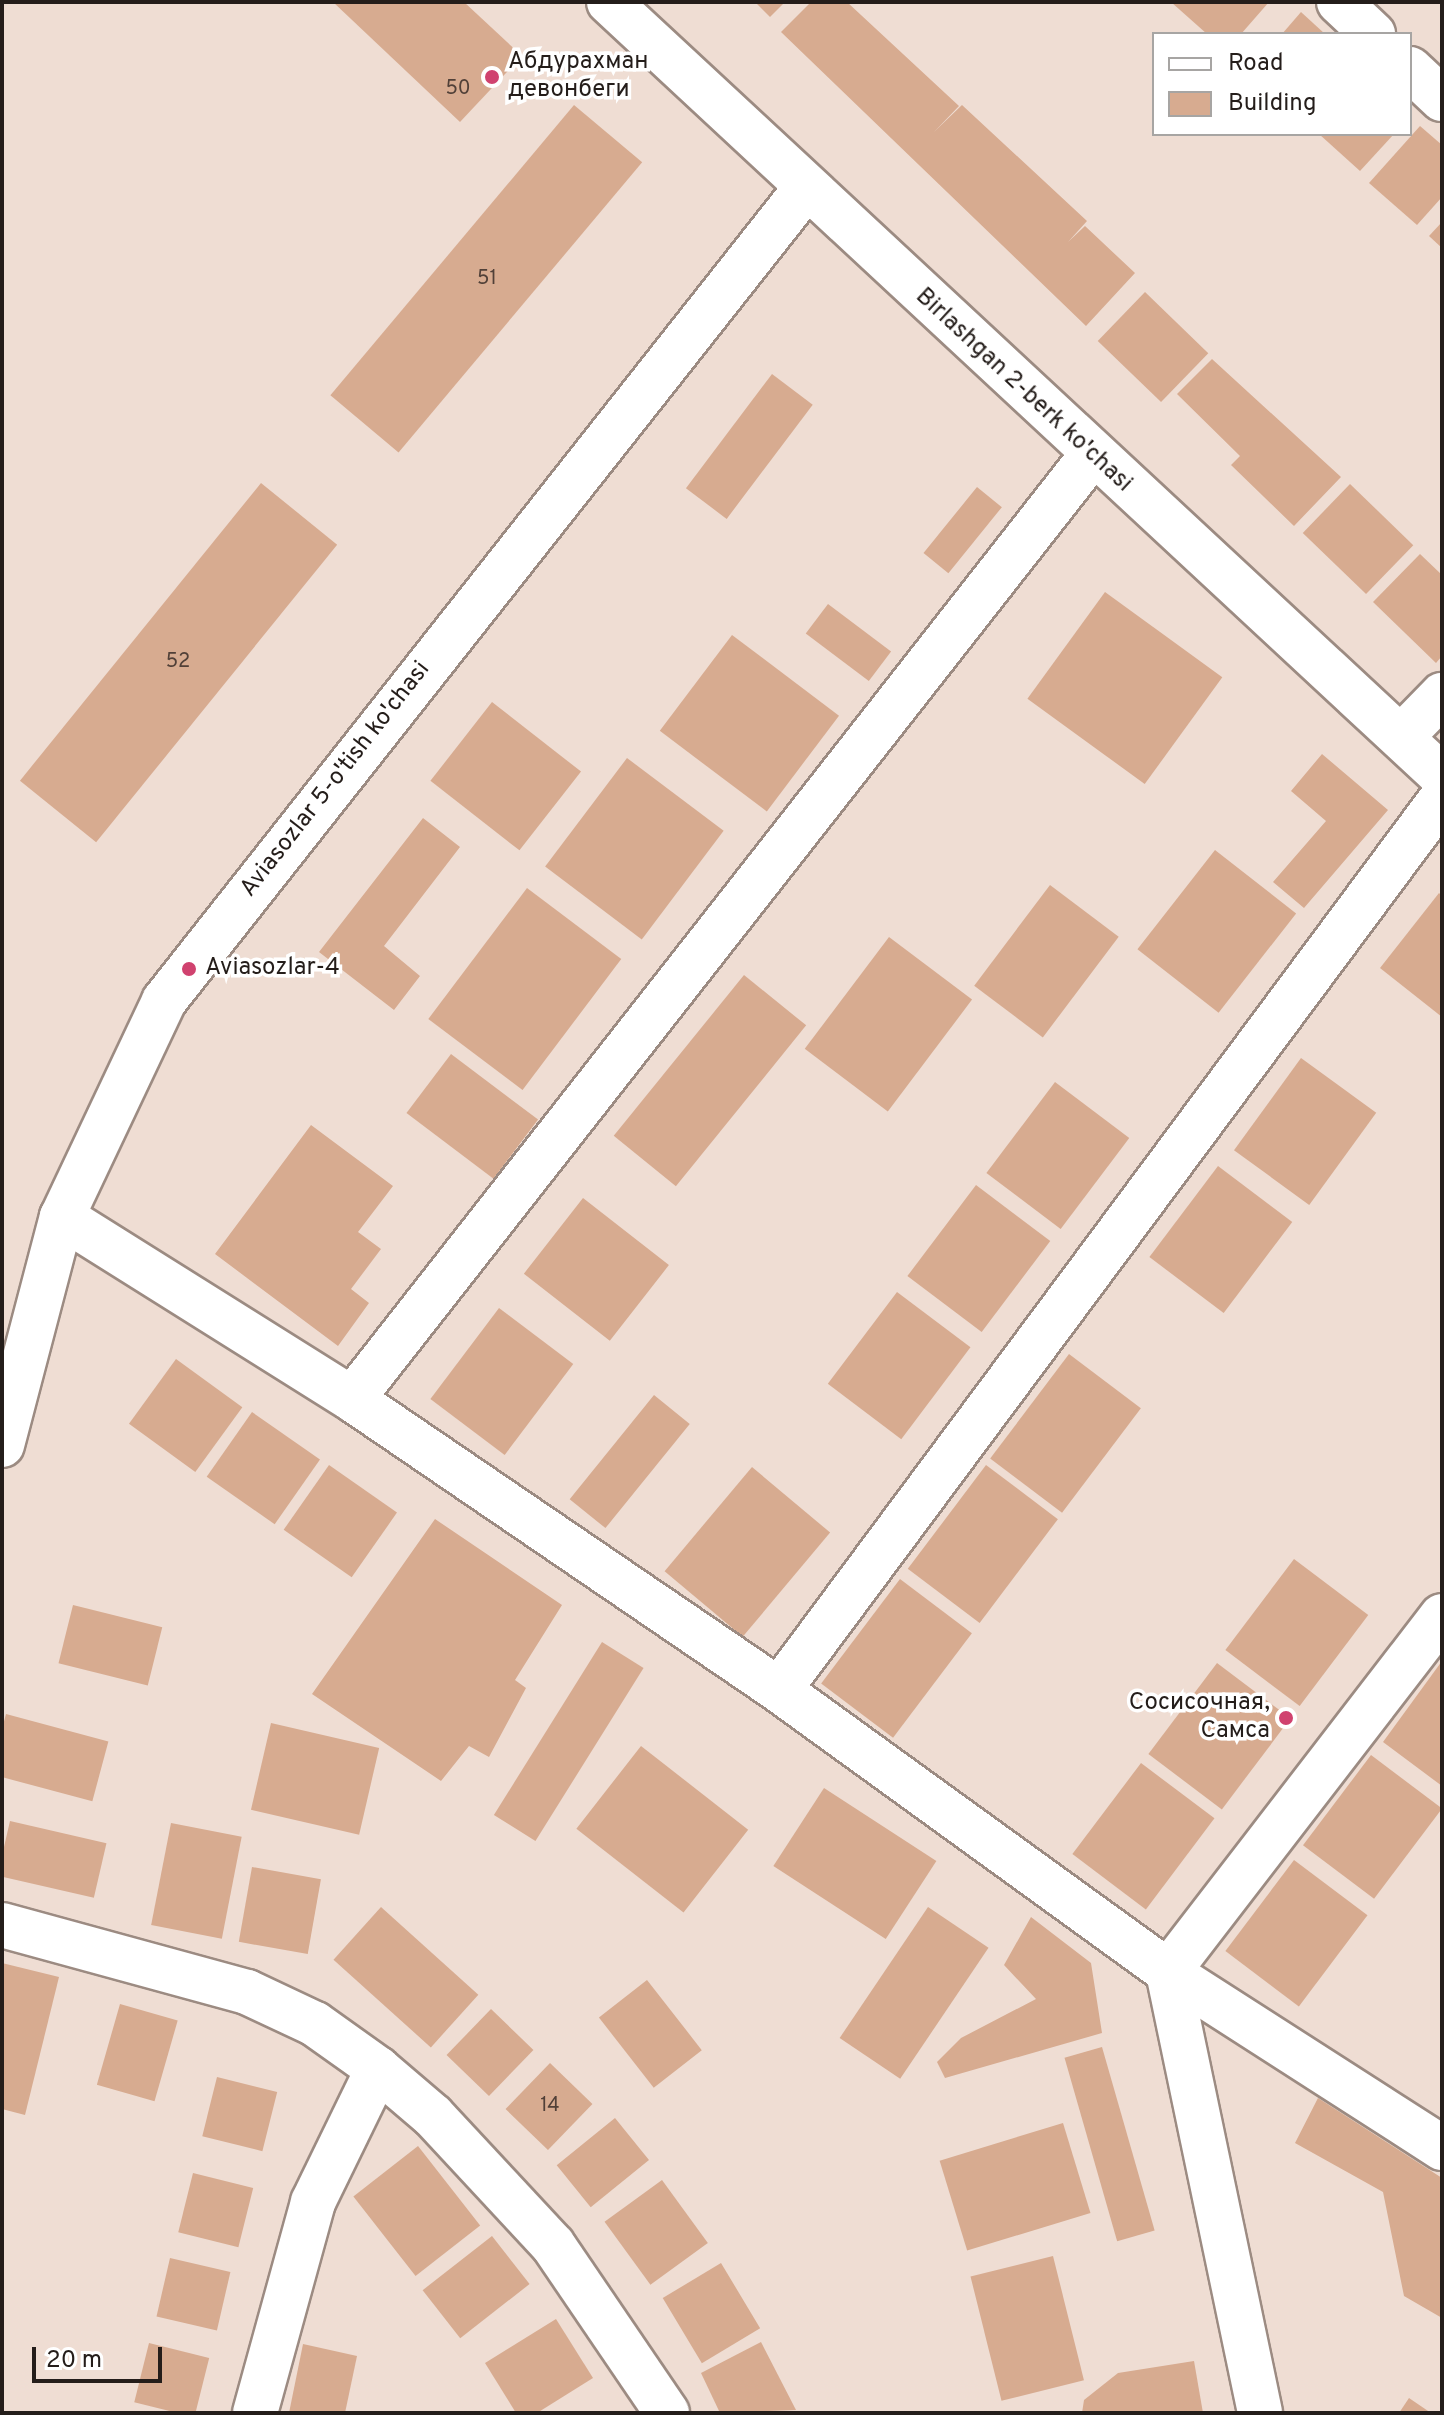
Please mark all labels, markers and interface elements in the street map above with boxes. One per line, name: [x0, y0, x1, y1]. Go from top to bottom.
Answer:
legend: [1152, 32, 1412, 136]
place label: Абдурахман девонбеги: [508, 49, 649, 105]
text: Road: [1228, 49, 1284, 79]
marker: Абдурахман девонбеги: [483, 68, 501, 86]
house number: 50: [445, 77, 471, 101]
text: Building: [1228, 89, 1317, 119]
house number: 51: [477, 267, 497, 291]
street label: Birlashgan 2-berk ko'chasi: [909, 283, 1137, 499]
house number: 52: [166, 650, 190, 674]
street label: Aviasozlar 5-o'tish ko'chasi: [235, 656, 437, 904]
place label: Aviasozlar-4: [205, 955, 340, 983]
marker: Aviasozlar-4: [180, 960, 198, 978]
place label: Сосисочная, Самса: [1129, 1690, 1270, 1746]
marker: Сосисочная, Самса: [1277, 1709, 1295, 1727]
house number: 14: [540, 2094, 560, 2118]
scale bar: [36, 2331, 166, 2381]
text: 20 m: [46, 2346, 102, 2376]

